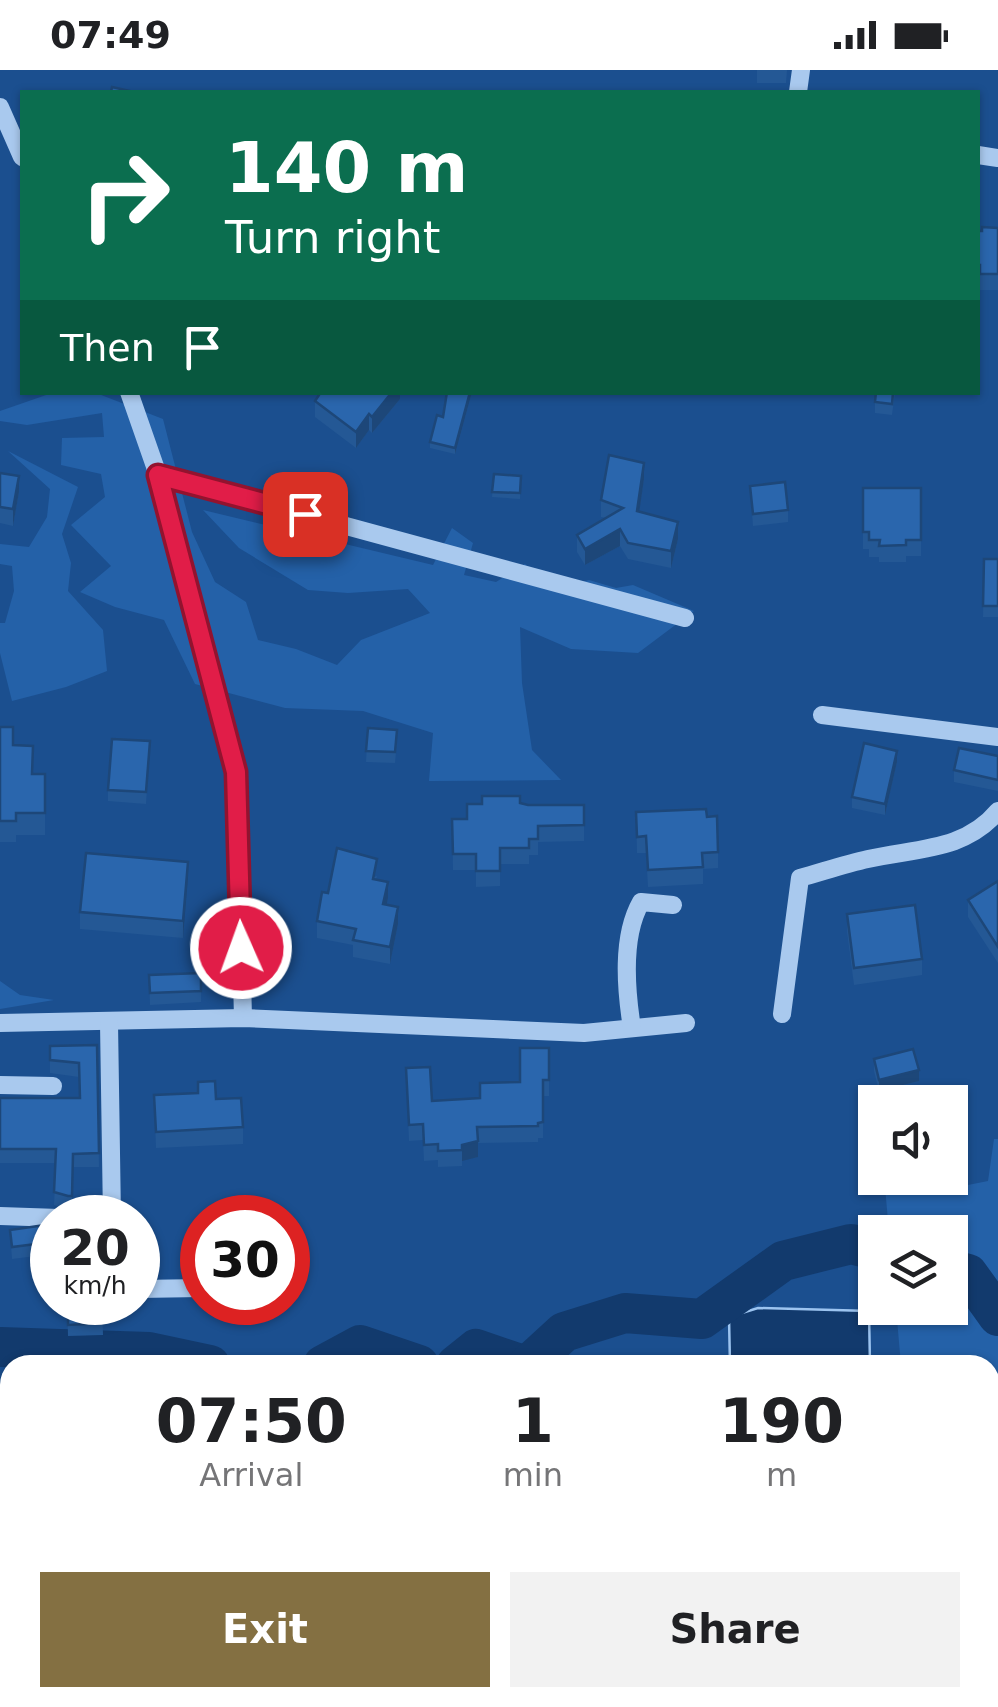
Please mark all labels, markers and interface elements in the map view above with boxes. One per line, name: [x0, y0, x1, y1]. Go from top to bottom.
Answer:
text: 07:49: [50, 13, 171, 57]
text: 140 m: [225, 127, 468, 209]
icon: right: [60, 130, 190, 260]
text: Turn right: [225, 211, 440, 264]
icon: arrive: [175, 320, 230, 375]
text: Then: [60, 326, 155, 370]
pin: [263, 472, 348, 557]
icon: arrive: [278, 487, 333, 542]
position arrow: [189, 896, 293, 1000]
map controls: [858, 1085, 968, 1325]
button: sound: [858, 1085, 968, 1195]
speed limit sign: 30: [180, 1195, 310, 1325]
button: layers: [858, 1215, 968, 1325]
text: 20: [60, 1219, 130, 1277]
text: km/h: [63, 1271, 127, 1300]
text: 07:50: [156, 1386, 347, 1456]
text: 1: [512, 1386, 554, 1456]
text: 190: [719, 1386, 844, 1456]
text: Arrival: [199, 1456, 303, 1494]
text: min: [503, 1456, 563, 1494]
text: m: [766, 1456, 797, 1494]
button: Exit: [40, 1572, 490, 1687]
button: Share: [510, 1572, 960, 1687]

